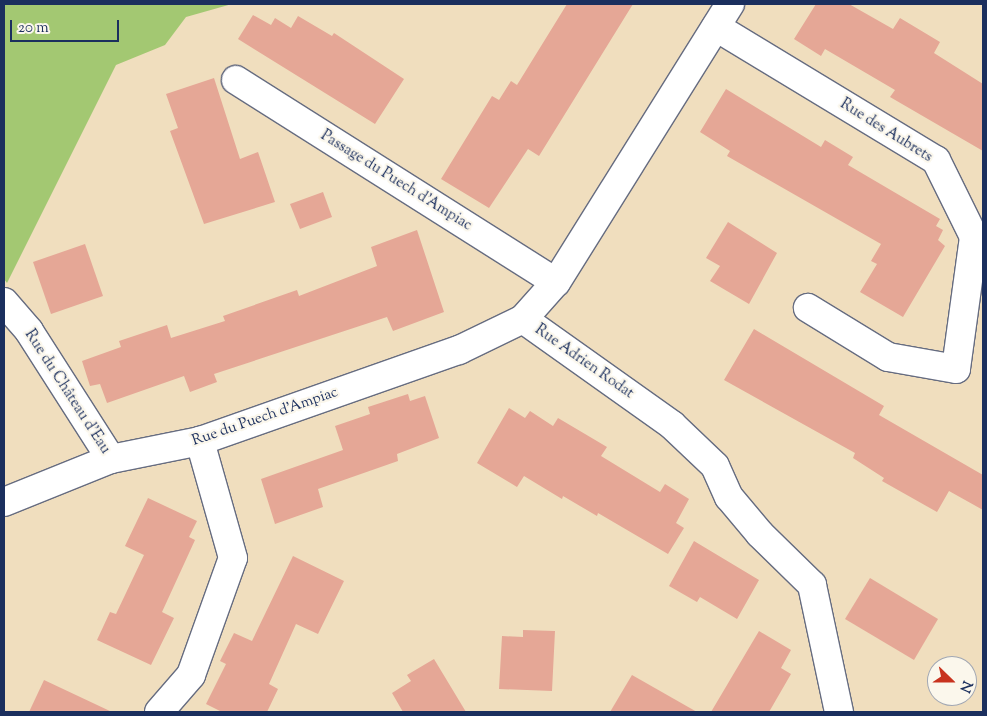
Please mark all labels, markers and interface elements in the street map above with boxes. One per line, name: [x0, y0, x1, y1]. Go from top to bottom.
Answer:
scale bar: [12, 10, 121, 42]
text: 20 m: [18, 18, 49, 39]
street label: Rue des Aubrets: [836, 95, 936, 167]
street label: Passage du Puech d'Ampiac: [317, 127, 475, 235]
street label: Rue Adrien Rodat: [531, 321, 637, 403]
street label: Rue du Château d'Eau: [20, 327, 114, 457]
street label: Rue du Puech d'Ampiac: [190, 384, 340, 450]
north arrow: [927, 656, 977, 706]
text: N: [954, 677, 976, 695]

